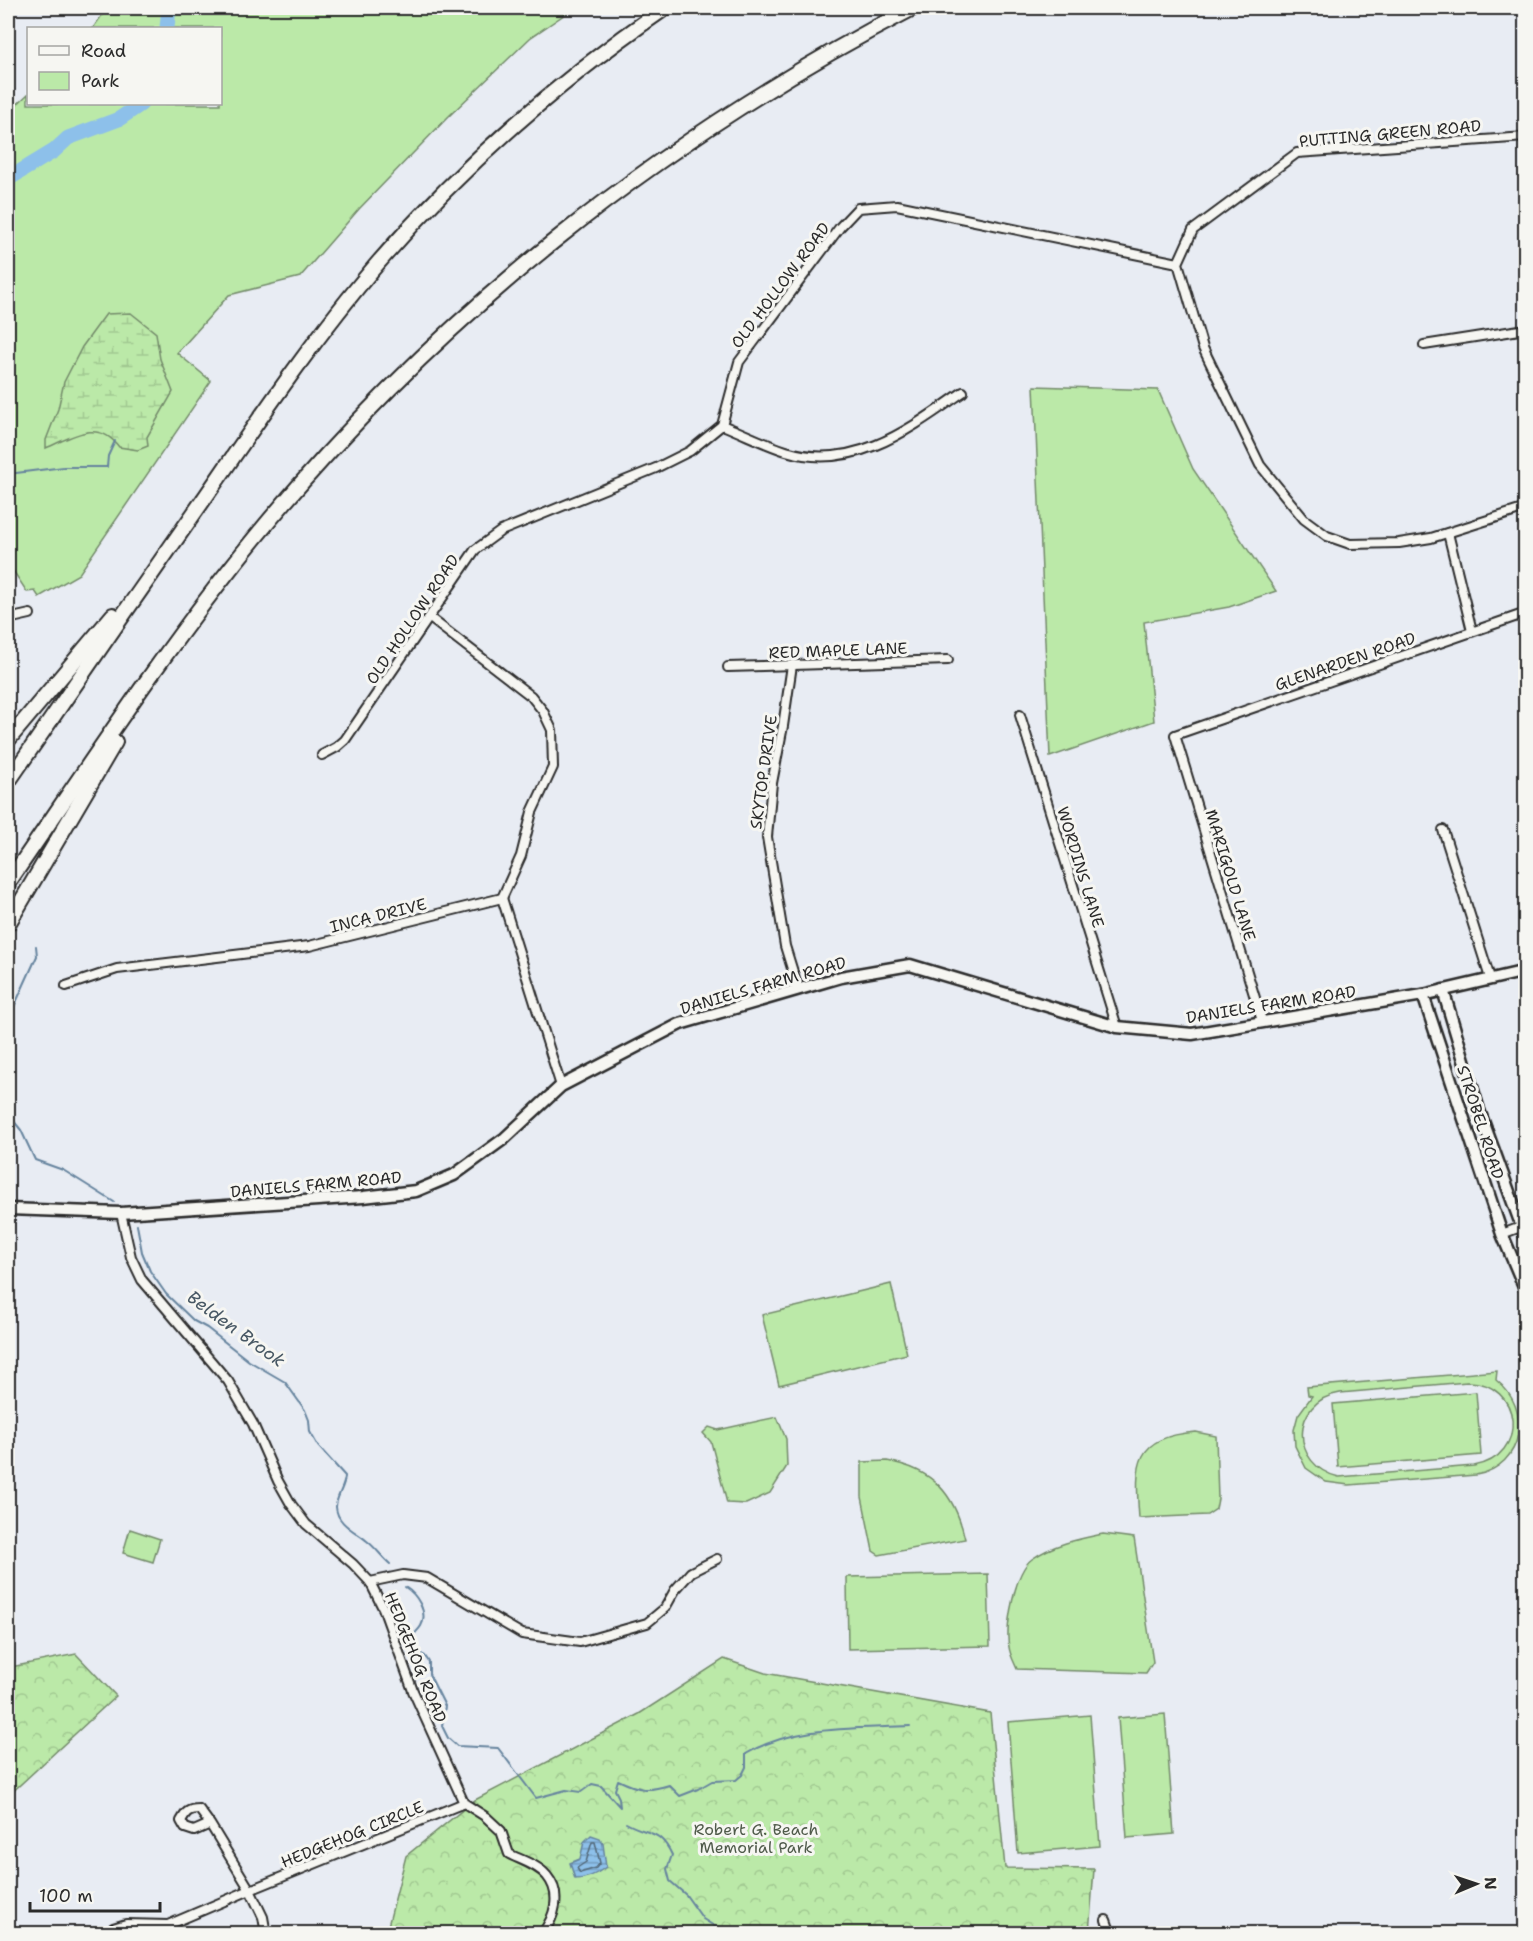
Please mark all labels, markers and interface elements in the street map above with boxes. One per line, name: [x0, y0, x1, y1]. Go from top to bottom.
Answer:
legend: [27, 27, 222, 105]
text: Road: [81, 39, 126, 63]
text: Park: [81, 69, 120, 93]
street label: PUTTING GREEN ROAD: [1298, 115, 1482, 152]
street label: OLD HOLLOW ROAD: [726, 218, 835, 352]
street label: OLD HOLLOW ROAD: [361, 550, 464, 688]
street label: GLENARDEN ROAD: [1272, 628, 1418, 695]
street label: RED MAPLE LANE: [768, 638, 908, 663]
street label: SKYTOP DRIVE: [745, 714, 782, 831]
street label: WORDINS LANE: [1052, 804, 1109, 930]
street label: MARIGOLD LANE: [1201, 807, 1261, 944]
street label: INCA DRIVE: [328, 893, 429, 938]
street label: DANIELS FARM ROAD: [678, 952, 849, 1019]
street label: DANIELS FARM ROAD: [1185, 981, 1358, 1028]
street label: STROBEL ROAD: [1452, 1063, 1509, 1182]
street label: DANIELS FARM ROAD: [230, 1167, 402, 1202]
water label: Belden Brook: [182, 1285, 290, 1373]
street label: HEDGEHOG ROAD: [380, 1589, 451, 1726]
street label: HEDGEHOG CIRCLE: [278, 1796, 427, 1873]
park label: Robert G. Beach Memorial Park: [694, 1819, 818, 1858]
north arrow: [1446, 1854, 1506, 1914]
scale bar: [30, 1875, 160, 1913]
text: N: [1480, 1877, 1501, 1890]
text: 100 m: [39, 1884, 93, 1908]

